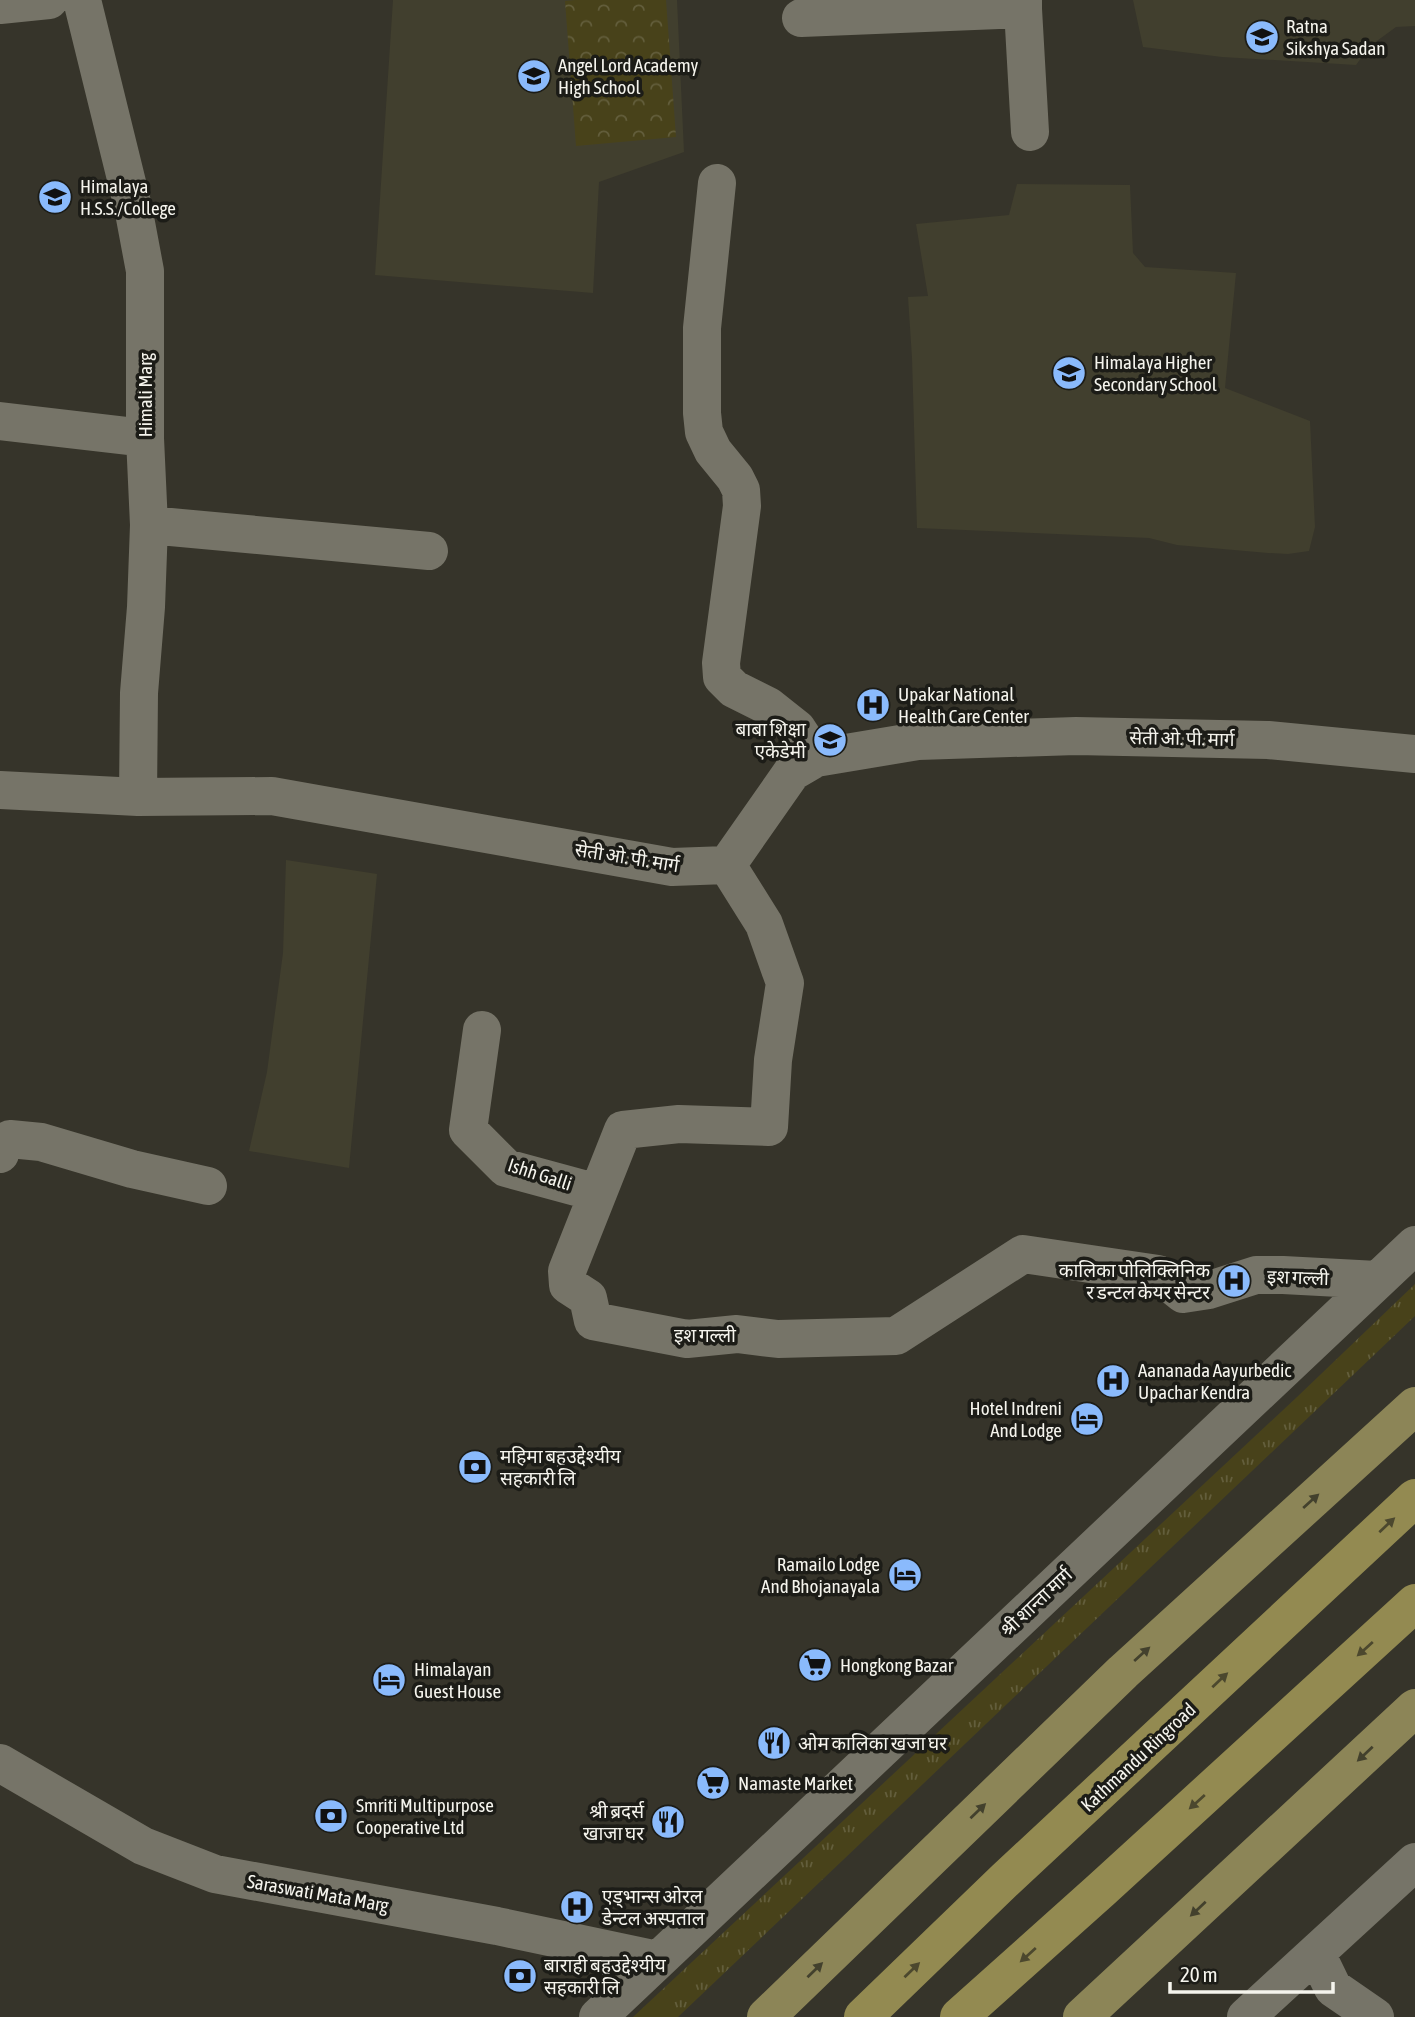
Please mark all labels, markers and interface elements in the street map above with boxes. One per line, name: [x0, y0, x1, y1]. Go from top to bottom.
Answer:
place label: Ratna Sikshya Sadan: [1286, 15, 1386, 59]
school or university icon: Ratna Sikshya Sadan: [1243, 18, 1281, 56]
place label: Angel Lord Academy High School: [558, 54, 699, 98]
school or university icon: Angel Lord Academy High School: [515, 57, 553, 95]
place label: Himalaya H.S.S./College: [80, 175, 176, 219]
school or university icon: Himalaya H.S.S./College: [36, 178, 74, 216]
place label: Himalaya Higher Secondary School: [1094, 351, 1217, 395]
street label: Himali Marg: [134, 352, 156, 437]
school or university icon: Himalaya Higher Secondary School: [1050, 354, 1088, 392]
place label: Upakar National Health Care Center: [898, 683, 1029, 727]
hospital icon: Upakar National Health Care Center: [854, 686, 892, 724]
place label: बाबा शिक्षा एकेडेमी: [735, 718, 807, 762]
school or university icon: बाबा शिक्षा एकेडेमी: [811, 721, 849, 759]
street label: सेती ओ. पी. मार्ग: [1129, 726, 1236, 750]
street label: सेती ओ. पी. मार्ग: [573, 838, 682, 876]
street label: Ishh Galli: [505, 1153, 575, 1195]
place label: कालिका पोलिक्लिनिक र डन्टल केयर सेन्टर: [1059, 1259, 1211, 1303]
hospital icon: कालिका पोलिक्लिनिक र डन्टल केयर सेन्टर: [1215, 1262, 1253, 1300]
street label: इश गल्ली: [1267, 1265, 1330, 1289]
street label: इश गल्ली: [674, 1324, 737, 1346]
place label: Aananada Aayurbedic Upachar Kendra: [1138, 1359, 1292, 1403]
hospital icon: Aananada Aayurbedic Upachar Kendra: [1094, 1362, 1132, 1400]
place label: Hotel Indreni And Lodge: [970, 1397, 1062, 1441]
hotel icon: Hotel Indreni And Lodge: [1068, 1400, 1106, 1438]
place label: महिमा बहुउद्देश्यीय सहकारी लि: [500, 1445, 622, 1489]
bank icon: महिमा बहुउद्देश्यीय सहकारी लि: [456, 1448, 494, 1486]
one-way arrow: [1302, 1493, 1320, 1509]
one-way arrow: [1378, 1517, 1395, 1533]
place label: Ramailo Lodge And Bhojanayala: [761, 1553, 880, 1597]
hotel icon: Ramailo Lodge And Bhojanayala: [886, 1556, 924, 1594]
street label: श्री शान्ता मार्ग: [996, 1563, 1077, 1641]
one-way arrow: [1357, 1640, 1374, 1656]
supermarket icon: Hongkong Bazar: [796, 1646, 834, 1684]
one-way arrow: [1134, 1647, 1151, 1662]
place label: Hongkong Bazar: [840, 1654, 954, 1676]
place label: Himalayan Guest House: [414, 1658, 501, 1702]
hotel icon: Himalayan Guest House: [370, 1661, 408, 1699]
one-way arrow: [1211, 1672, 1228, 1688]
street label: Kathmandu Ringroad: [1076, 1698, 1200, 1816]
restaurant icon: ओम कालिका खजा घर: [755, 1724, 793, 1762]
place label: ओम कालिका खजा घर: [798, 1732, 948, 1754]
one-way arrow: [1357, 1746, 1374, 1762]
supermarket icon: Namaste Market: [694, 1764, 732, 1802]
place label: Namaste Market: [738, 1772, 853, 1794]
place label: Smriti Multipurpose Cooperative Ltd: [356, 1794, 494, 1838]
one-way arrow: [1188, 1794, 1206, 1810]
bank icon: Smriti Multipurpose Cooperative Ltd: [312, 1797, 350, 1835]
place label: श्री ब्रदर्स खाजा घर: [583, 1800, 645, 1844]
restaurant icon: श्री ब्रदर्स खाजा घर: [649, 1803, 687, 1841]
one-way arrow: [969, 1804, 986, 1820]
street label: Saraswati Mata Marg: [246, 1870, 391, 1916]
place label: एड्भान्स ओरल डेन्टल अस्पताल: [601, 1885, 706, 1929]
hospital icon: एड्भान्स ओरल डेन्टल अस्पताल: [558, 1888, 596, 1926]
one-way arrow: [1189, 1901, 1207, 1917]
one-way arrow: [1019, 1947, 1037, 1963]
scale bar: [1170, 1951, 1333, 1995]
place label: बाराही बहुउद्देश्यीय सहकारी लि: [544, 1954, 667, 1998]
bank icon: बाराही बहुउद्देश्यीय सहकारी लि: [501, 1957, 539, 1995]
one-way arrow: [806, 1962, 823, 1978]
one-way arrow: [903, 1962, 920, 1978]
text: 20 m: [1180, 1962, 1218, 1986]

